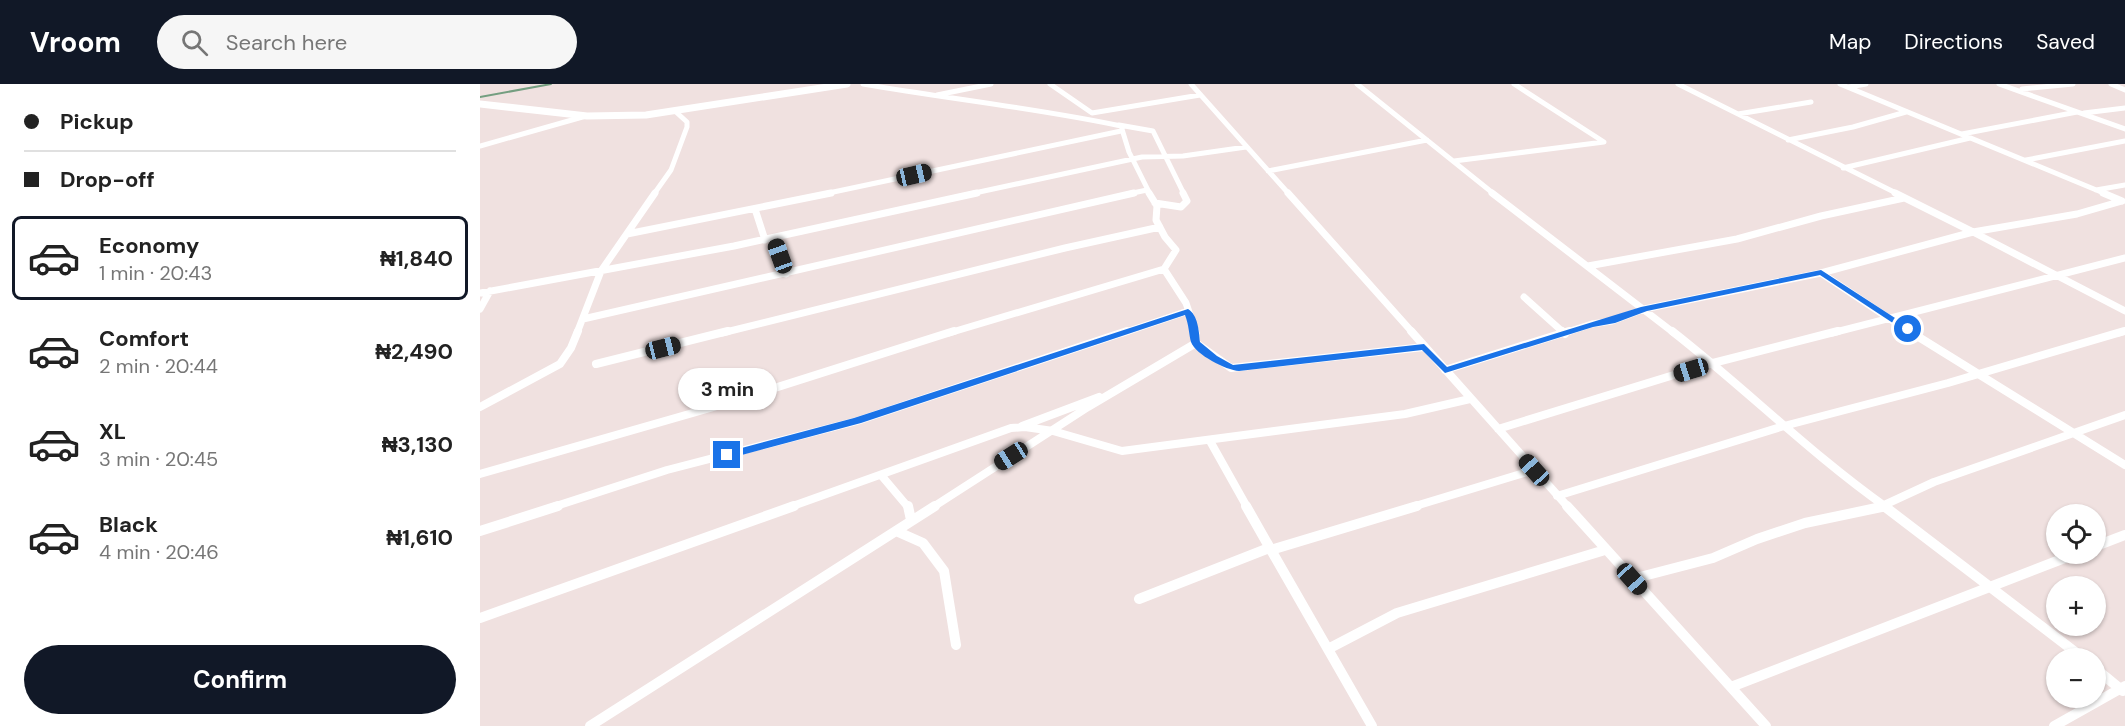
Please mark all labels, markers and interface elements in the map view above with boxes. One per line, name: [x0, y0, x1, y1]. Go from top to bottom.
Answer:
search box: [157, 15, 577, 69]
text: Vroom: [30, 24, 121, 61]
icon: search: [178, 26, 211, 59]
text: Search here: [226, 28, 347, 57]
text: Map: [1829, 28, 1871, 56]
text: Directions: [1904, 28, 2003, 56]
text: Saved: [2036, 28, 2095, 56]
text: Pickup: [60, 107, 134, 136]
car: [894, 162, 934, 188]
text: Drop-off: [60, 165, 155, 194]
icon: car: [27, 231, 81, 285]
text: Economy: [99, 231, 199, 260]
car: [765, 236, 795, 276]
text: ₦1,840: [380, 244, 453, 273]
text: 1 min · 20:43: [99, 260, 212, 286]
route start: [1894, 315, 1921, 342]
icon: car: [27, 324, 81, 378]
text: Comfort: [99, 324, 189, 353]
car: [643, 335, 683, 361]
text: ₦2,490: [375, 337, 453, 366]
text: 2 min · 20:44: [99, 353, 218, 379]
car: [1671, 356, 1711, 384]
callout: 3 min: [678, 368, 776, 410]
text: 3 min: [701, 376, 754, 402]
icon: car: [27, 417, 81, 471]
text: XL: [99, 417, 126, 446]
text: ₦3,130: [382, 430, 453, 459]
car: [991, 439, 1031, 473]
route end: [713, 441, 740, 468]
text: 3 min · 20:45: [99, 446, 218, 472]
car: [1515, 451, 1553, 489]
map controls: [2046, 504, 2106, 708]
button: locate: [2046, 504, 2106, 564]
icon: car: [27, 510, 81, 564]
text: Black: [99, 510, 158, 539]
text: ₦1,610: [386, 523, 453, 552]
text: 4 min · 20:46: [99, 539, 219, 565]
car: [1613, 560, 1651, 598]
button: +: [2046, 576, 2106, 636]
button: Confirm: [24, 645, 456, 714]
button: −: [2046, 648, 2106, 708]

